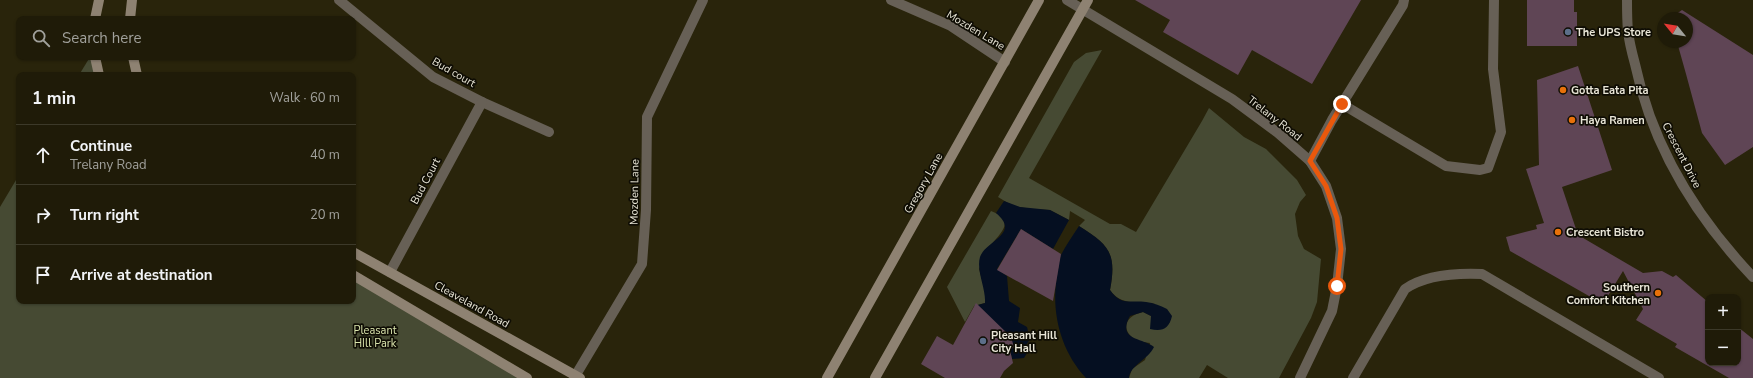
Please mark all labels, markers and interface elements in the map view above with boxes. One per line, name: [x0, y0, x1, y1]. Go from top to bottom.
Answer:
street label: Mozden Lane: [944, 7, 1008, 54]
north arrow: [1657, 12, 1693, 48]
search box: [16, 16, 356, 60]
place label: The UPS Store: [1576, 25, 1651, 40]
icon: search: [30, 27, 52, 49]
marker: The UPS Store: [1563, 27, 1573, 37]
text: Search here: [62, 28, 142, 48]
street label: Bud court: [429, 54, 478, 91]
place label: Gotta Eata Pita: [1571, 83, 1648, 98]
marker: Gotta Eata Pita: [1558, 85, 1568, 95]
text: 1 min: [32, 87, 76, 110]
text: Walk · 60 m: [269, 89, 340, 107]
street label: Trelany Road: [1245, 93, 1305, 144]
route end: [1333, 95, 1351, 113]
place label: Haya Ramen: [1580, 113, 1645, 128]
marker: Haya Ramen: [1567, 115, 1577, 125]
street label: Crescent Drive: [1658, 120, 1705, 191]
text: Continue: [70, 136, 132, 156]
icon: ahead: [32, 144, 54, 166]
text: 40 m: [310, 146, 340, 164]
street label: Gregory Lane: [901, 150, 946, 216]
street label: Bud Court: [407, 155, 444, 207]
text: Trelany Road: [70, 156, 147, 174]
street label: Mozden Lane: [626, 159, 643, 225]
icon: right: [32, 204, 54, 226]
text: Turn right: [70, 205, 139, 225]
text: 20 m: [310, 206, 340, 224]
place label: Crescent Bistro: [1566, 225, 1644, 240]
marker: Crescent Bistro: [1553, 227, 1563, 237]
icon: arrive: [32, 264, 54, 286]
text: Arrive at destination: [70, 265, 213, 285]
route start: [1328, 277, 1346, 295]
street label: Cleaveland Road: [431, 278, 512, 331]
place label: Southern Comfort Kitchen: [1567, 280, 1650, 308]
marker: Southern Comfort Kitchen: [1653, 288, 1663, 298]
map controls: [1705, 294, 1741, 366]
button: +: [1705, 294, 1741, 330]
park label: Pleasant HIll Park: [353, 323, 397, 351]
place label: Pleasant Hill City Hall: [991, 328, 1057, 356]
button: −: [1705, 330, 1741, 366]
marker: Pleasant Hill City Hall: [978, 336, 988, 346]

